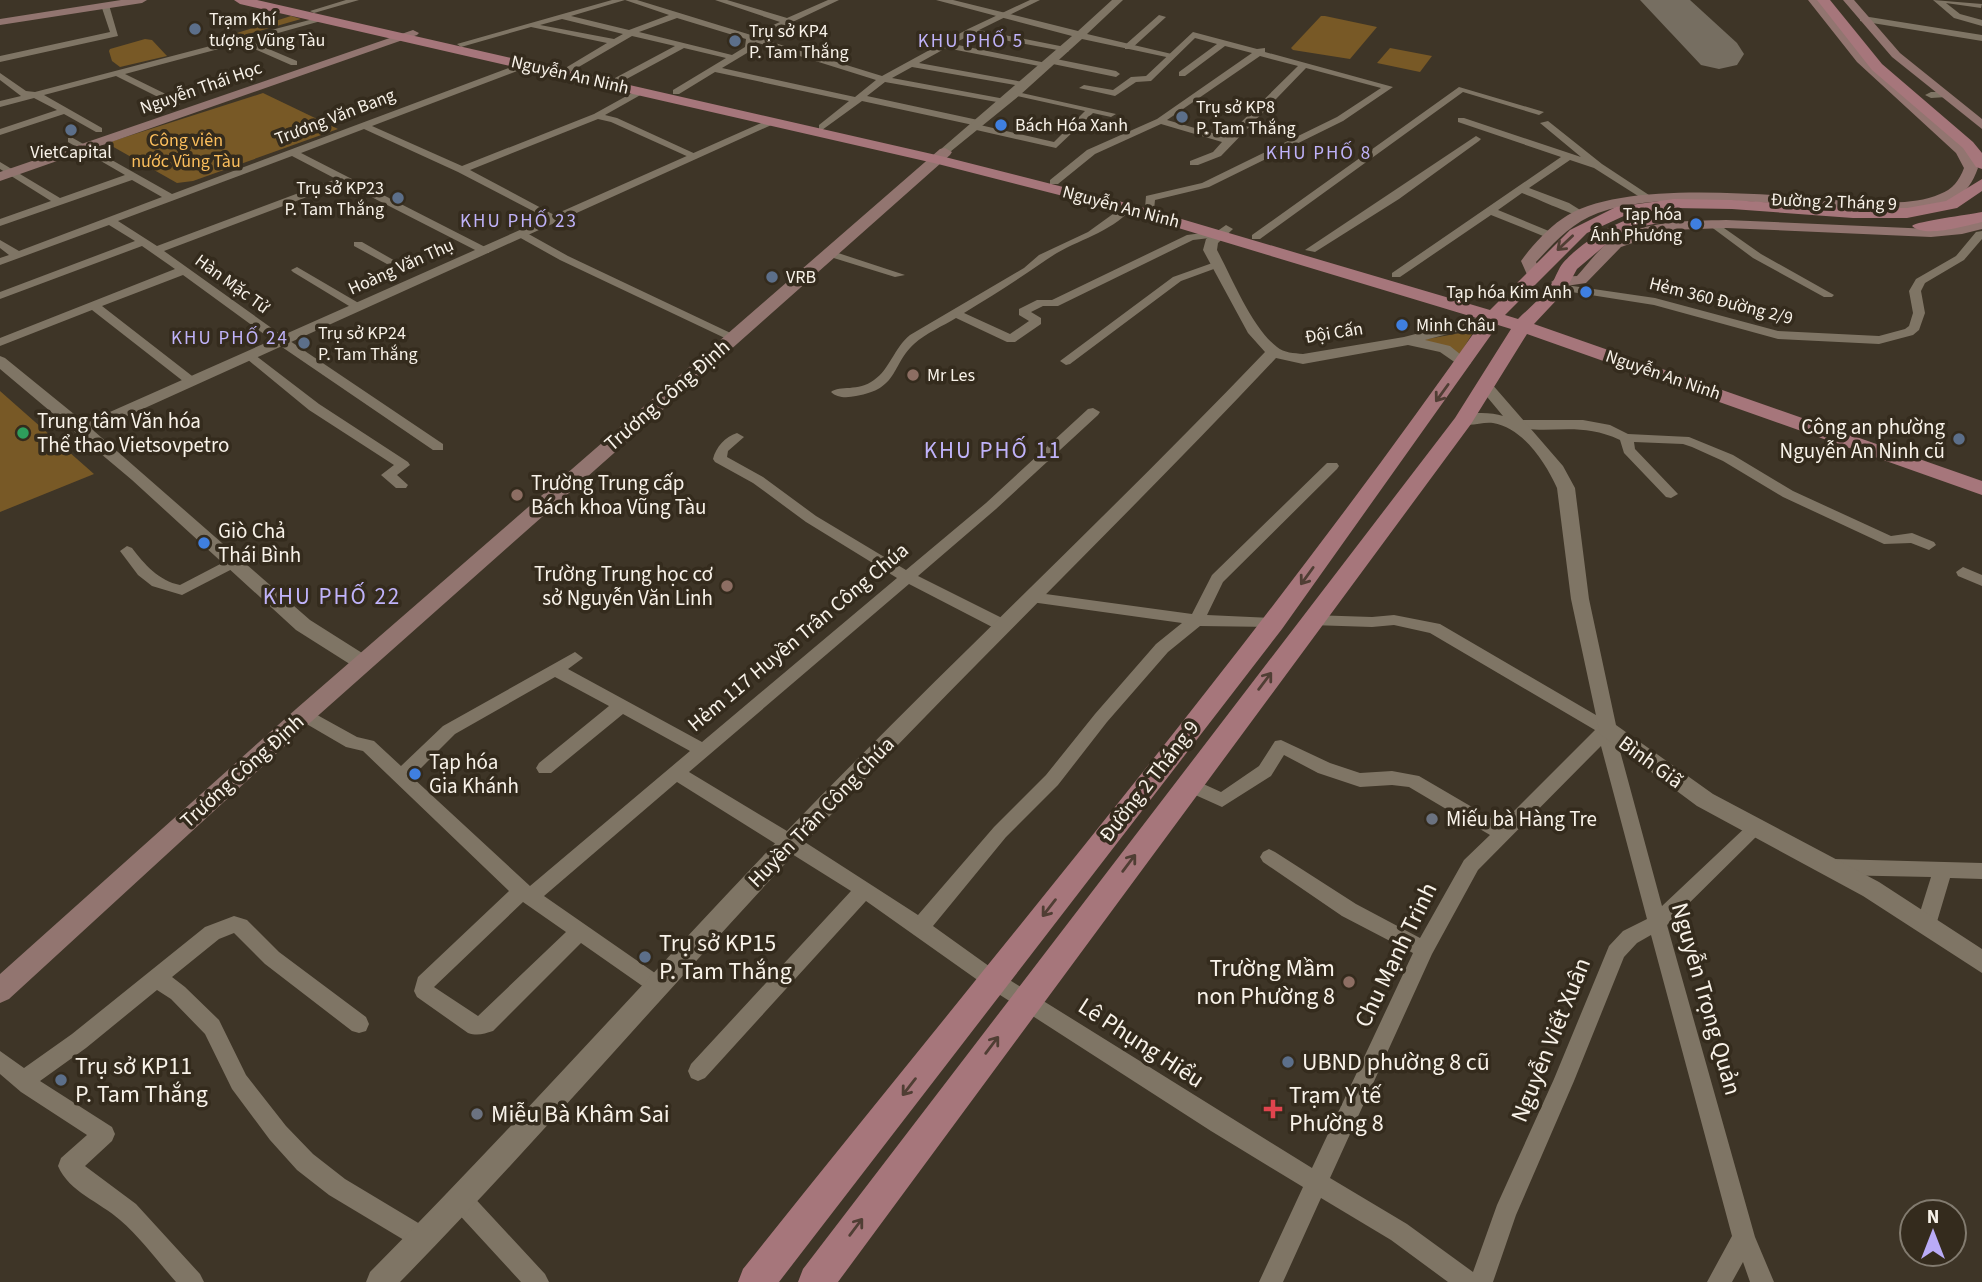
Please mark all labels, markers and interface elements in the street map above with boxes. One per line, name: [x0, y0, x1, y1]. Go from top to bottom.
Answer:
place label: Trạm Khí tượng Vũng Tàu: [209, 7, 325, 53]
place label: Trụ sở KP4 P. Tam Thắng: [749, 19, 849, 65]
marker: Trạm Khí tượng Vũng Tàu: [187, 21, 203, 37]
district label: KHU PHỐ 5: [918, 28, 1024, 55]
marker: Trụ sở KP4 P. Tam Thắng: [727, 33, 743, 49]
street label: Nguyễn An Ninh: [509, 49, 631, 101]
street label: Nguyễn Thái Học: [137, 55, 265, 121]
street label: Trương Văn Bang: [271, 83, 399, 151]
place label: Trụ sở KP8 P. Tam Thắng: [1196, 95, 1296, 141]
marker: Trụ sở KP8 P. Tam Thắng: [1174, 109, 1190, 125]
place label: Bách Hóa Xanh: [1015, 113, 1128, 138]
marker: Bách Hóa Xanh: [993, 117, 1009, 133]
marker: VietCapital: [63, 122, 79, 138]
park label: Công viên nước Vũng Tàu: [131, 128, 241, 174]
place label: VietCapital: [30, 140, 112, 165]
district label: KHU PHỐ 8: [1266, 140, 1372, 167]
place label: Trụ sở KP23 P. Tam Thắng: [284, 176, 384, 222]
street label: Nguyễn An Ninh: [1060, 179, 1182, 235]
street label: Đường 2 Tháng 9: [1771, 187, 1897, 217]
marker: Trụ sở KP23 P. Tam Thắng: [390, 190, 406, 206]
place label: Tạp hóa Ánh Phương: [1591, 202, 1682, 248]
district label: KHU PHỐ 23: [460, 208, 578, 235]
marker: Tạp hóa Ánh Phương: [1688, 216, 1704, 232]
street label: Hoàng Văn Thụ: [344, 233, 458, 301]
one-way arrow: [1556, 235, 1574, 251]
street label: Hàn Mặc Tử: [190, 248, 275, 320]
place label: VRB: [786, 265, 816, 290]
marker: VRB: [764, 269, 780, 285]
street label: Hẻm 360 Đường 2/9: [1647, 271, 1796, 331]
place label: Tạp hóa Kim Anh: [1446, 280, 1572, 305]
marker: Tạp hóa Kim Anh: [1578, 284, 1594, 300]
place label: Minh Châu: [1416, 313, 1496, 338]
street label: Đội Cấn: [1303, 316, 1365, 350]
marker: Minh Châu: [1394, 317, 1410, 333]
place label: Trụ sở KP24 P. Tam Thắng: [318, 321, 418, 367]
district label: KHU PHỐ 24: [171, 325, 289, 352]
street label: Trương Công Định: [598, 332, 736, 458]
marker: Trụ sở KP24 P. Tam Thắng: [296, 335, 312, 351]
street label: Nguyễn An Ninh: [1602, 344, 1724, 406]
place label: Mr Les: [927, 363, 975, 388]
marker: Mr Les: [905, 367, 921, 383]
one-way arrow: [1435, 383, 1449, 402]
place label: Trung tâm Văn hóa Thể thao Vietsovpetro: [37, 406, 229, 460]
place label: Công an phường Nguyễn An Ninh cũ: [1780, 412, 1945, 466]
marker: Trung tâm Văn hóa Thể thao Vietsovpetro: [15, 425, 31, 441]
marker: Công an phường Nguyễn An Ninh cũ: [1951, 431, 1967, 447]
district label: KHU PHỐ 11: [924, 434, 1062, 467]
place label: Trường Trung cấp Bách khoa Vũng Tàu: [531, 468, 706, 522]
marker: Trường Trung cấp Bách khoa Vũng Tàu: [509, 487, 525, 503]
place label: Giò Chả Thái Bình: [218, 516, 301, 570]
marker: Giò Chả Thái Bình: [196, 535, 212, 551]
street label: Hẻm 117 Huyền Trân Công Chúa: [681, 535, 915, 739]
place label: Trường Trung học cơ sở Nguyễn Văn Linh: [534, 559, 713, 613]
one-way arrow: [1300, 566, 1315, 585]
marker: Trường Trung học cơ sở Nguyễn Văn Linh: [719, 578, 735, 594]
district label: KHU PHỐ 22: [263, 580, 401, 613]
one-way arrow: [1258, 672, 1273, 691]
street label: Trương Công Định: [173, 707, 311, 835]
street label: Đường 2 Tháng 9: [1092, 714, 1206, 848]
street label: Bình Giã: [1613, 728, 1689, 796]
street label: Huyền Trân Công Chúa: [741, 730, 901, 894]
place label: Tạp hóa Gia Khánh: [429, 747, 519, 801]
marker: Tạp hóa Gia Khánh: [407, 766, 423, 782]
place label: Miếu bà Hàng Tre: [1446, 804, 1597, 834]
marker: Miếu bà Hàng Tre: [1424, 811, 1440, 827]
one-way arrow: [1122, 854, 1136, 873]
street label: Chu Mạnh Trinh: [1346, 877, 1446, 1033]
one-way arrow: [1042, 898, 1057, 916]
street label: Nguyễn Trọng Quản: [1662, 899, 1750, 1099]
place label: Trụ sở KP15 P. Tam Thắng: [659, 926, 792, 989]
marker: Trụ sở KP15 P. Tam Thắng: [637, 949, 653, 965]
place label: Trường Mầm non Phường 8: [1196, 951, 1335, 1014]
street label: Nguyễn Viết Xuân: [1502, 952, 1600, 1128]
marker: Trường Mầm non Phường 8: [1341, 974, 1357, 990]
street label: Lê Phụng Hiểu: [1071, 989, 1211, 1097]
one-way arrow: [985, 1036, 1000, 1055]
place label: UBND phường 8 cũ: [1302, 1045, 1490, 1080]
place label: Trụ sở KP11 P. Tam Thắng: [75, 1049, 208, 1112]
marker: UBND phường 8 cũ: [1280, 1054, 1296, 1070]
marker: Trụ sở KP11 P. Tam Thắng: [53, 1072, 69, 1088]
one-way arrow: [902, 1077, 917, 1095]
place label: Trạm Y tế Phường 8: [1289, 1078, 1384, 1141]
place label: Miễu Bà Khâm Sai: [491, 1097, 670, 1132]
marker: Trạm Y tế Phường 8: [1263, 1099, 1283, 1119]
marker: Miễu Bà Khâm Sai: [469, 1106, 485, 1122]
north arrow: [1898, 1198, 1968, 1268]
text: N: [1927, 1204, 1939, 1231]
one-way arrow: [849, 1218, 864, 1237]

